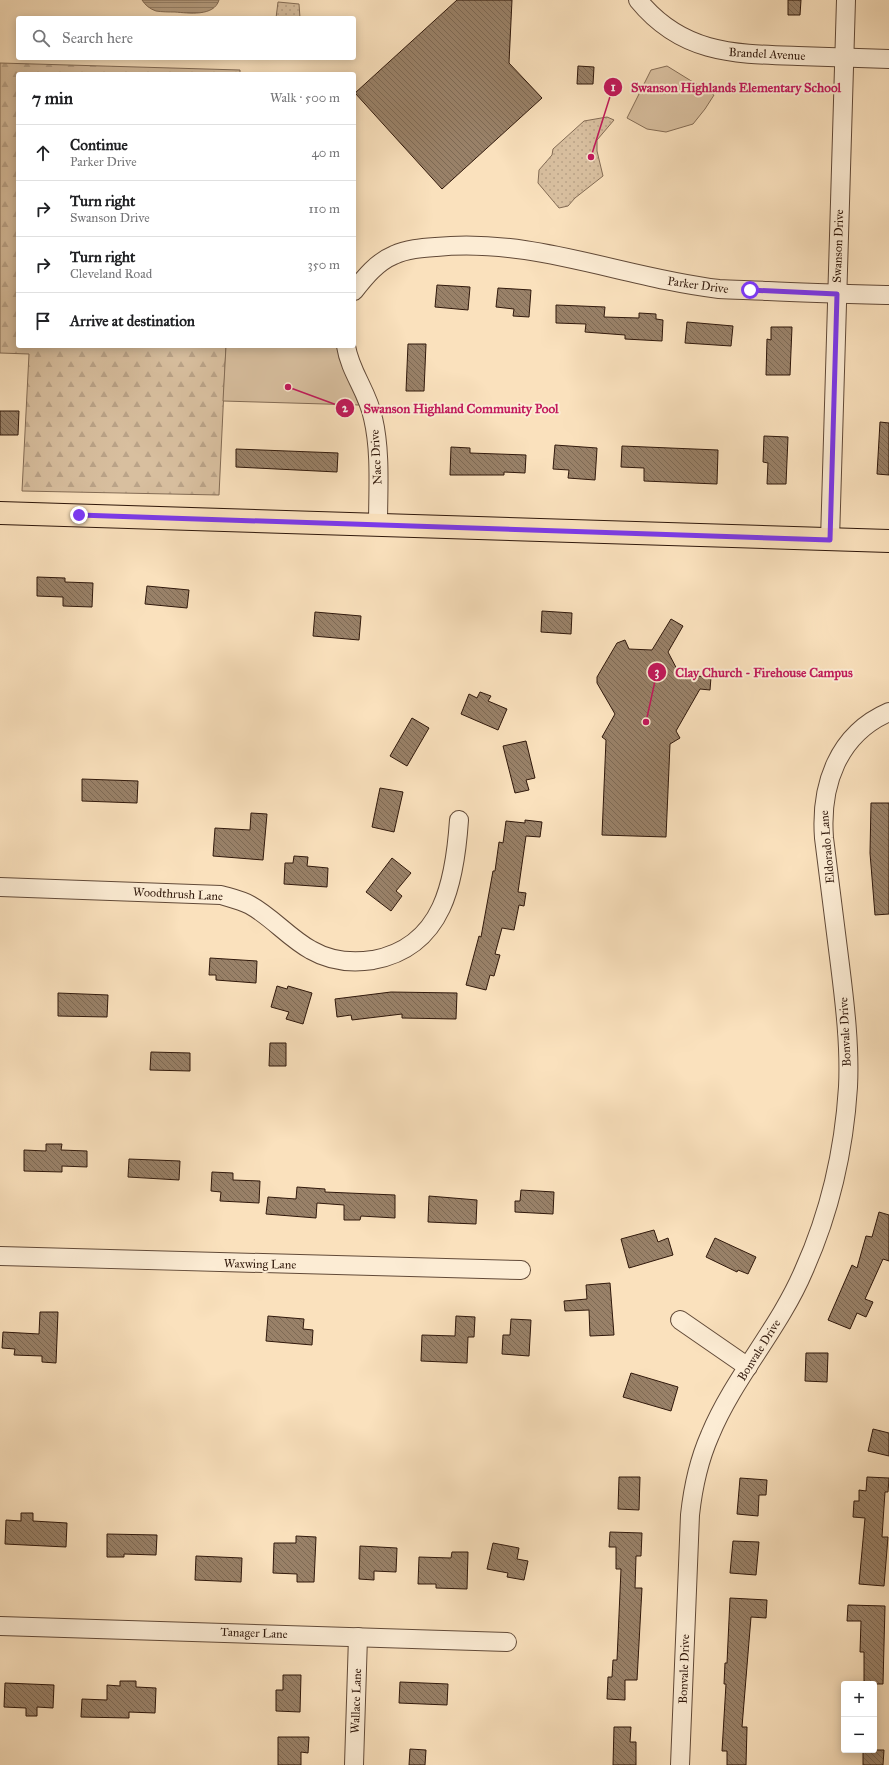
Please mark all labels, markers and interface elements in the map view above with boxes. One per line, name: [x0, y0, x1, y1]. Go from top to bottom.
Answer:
search box: [16, 16, 356, 60]
icon: search: [30, 27, 52, 49]
text: Search here: [62, 29, 133, 47]
street label: Brandel Avenue: [728, 45, 806, 63]
callout: Swanson Highlands Elementary School: [603, 75, 849, 100]
text: 1: [611, 80, 616, 94]
text: Swanson Highlands Elementary School: [631, 80, 842, 96]
text: 7 min: [32, 88, 73, 109]
text: Walk · 500 m: [270, 90, 340, 106]
text: Continue: [70, 136, 128, 154]
icon: ahead: [32, 142, 54, 164]
text: 40 m: [311, 145, 340, 161]
text: Parker Drive: [70, 154, 137, 170]
text: Turn right: [70, 192, 135, 210]
icon: right: [32, 198, 54, 220]
text: 110 m: [308, 201, 340, 217]
street label: Swanson Drive: [830, 209, 846, 283]
text: Swanson Drive: [70, 210, 150, 226]
text: Turn right: [70, 248, 135, 266]
icon: right: [32, 254, 54, 276]
text: 350 m: [307, 257, 340, 273]
text: Cleveland Road: [70, 266, 152, 282]
street label: Parker Drive: [667, 274, 729, 296]
route start: [741, 281, 759, 299]
icon: arrive: [32, 310, 54, 332]
text: Arrive at destination: [70, 312, 195, 330]
callout: Swanson Highland Community Pool: [335, 395, 566, 420]
text: 2: [342, 401, 349, 415]
text: Swanson Highland Community Pool: [363, 401, 559, 417]
street label: Nace Drive: [368, 429, 384, 485]
route end: [70, 506, 88, 524]
callout: Clay Church - Firehouse Campus: [647, 660, 860, 685]
text: 3: [655, 665, 660, 680]
text: Clay Church - Firehouse Campus: [675, 665, 853, 681]
street label: Eldorado Lane: [817, 810, 837, 884]
street label: Woodthrush Lane: [133, 885, 223, 903]
street label: Bonvale Drive: [836, 997, 854, 1067]
street label: Waxwing Lane: [224, 1256, 296, 1273]
street label: Bonvale Drive: [735, 1317, 783, 1383]
street label: Tanager Lane: [220, 1625, 288, 1642]
street label: Bonvale Drive: [676, 1634, 692, 1704]
street label: Wallace Lane: [348, 1668, 364, 1734]
map controls: [841, 1681, 877, 1753]
button: +: [841, 1681, 877, 1717]
button: −: [841, 1717, 877, 1753]

